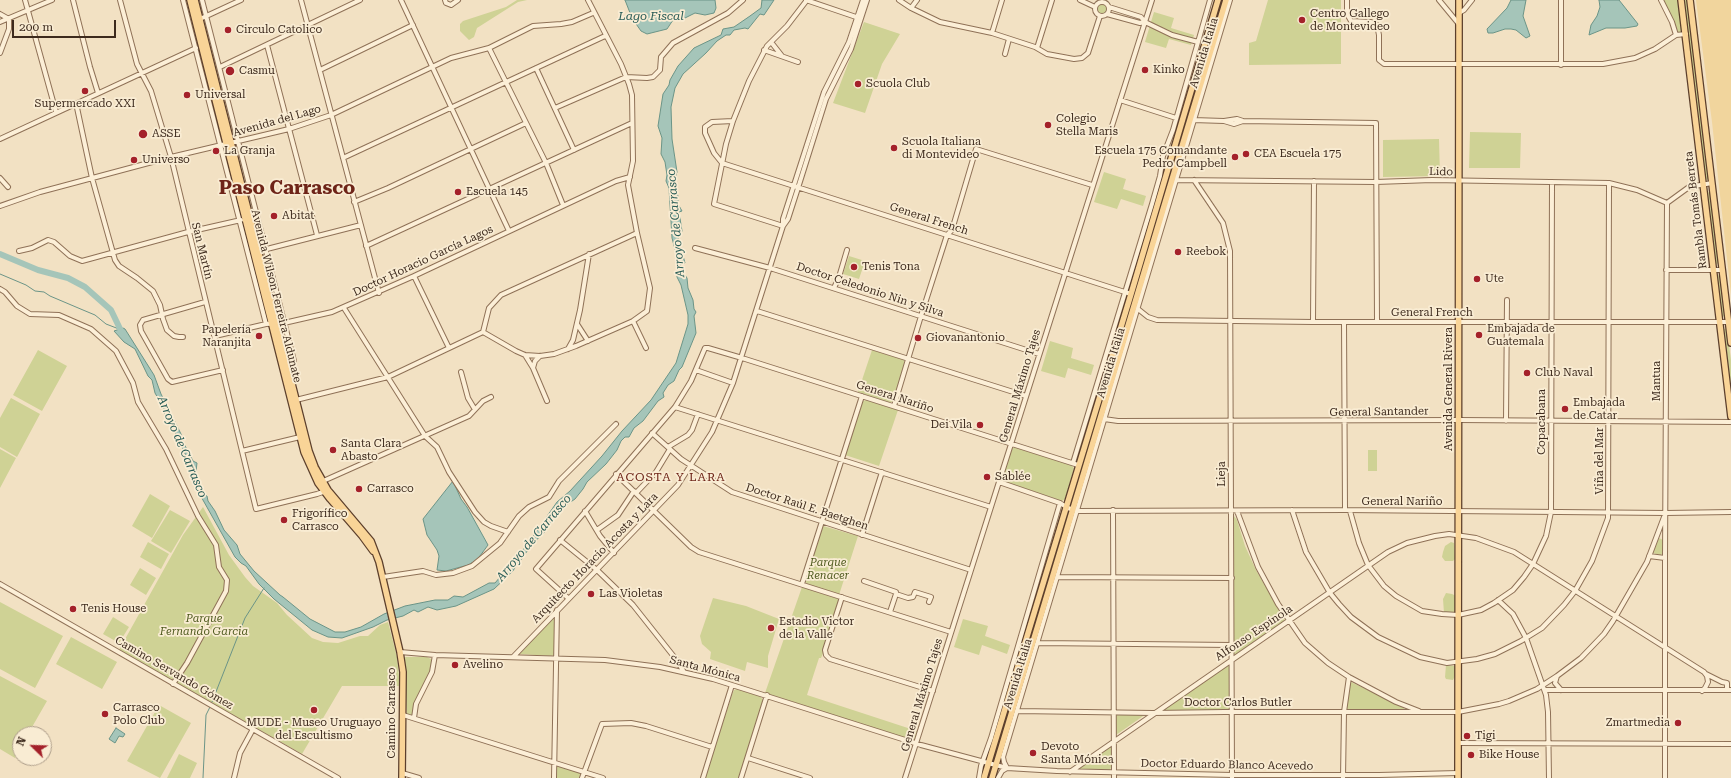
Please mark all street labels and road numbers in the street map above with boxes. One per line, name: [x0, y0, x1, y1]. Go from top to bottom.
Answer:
street label: Avenida Italia: [1187, 16, 1221, 90]
street label: Avenida del Lago: [232, 102, 322, 140]
street label: Rambla Tomás Berreta: [1682, 150, 1710, 270]
street label: Lido: [1429, 165, 1453, 179]
street label: General French: [888, 200, 970, 238]
street label: Avenida Wilson Ferreira Aldunate: [248, 208, 304, 384]
street label: San Martín: [189, 221, 215, 281]
street label: Doctor Horacio García Lagos: [351, 223, 495, 299]
street label: Doctor Celedonio Nin y Silva: [795, 260, 945, 320]
street label: General French: [1391, 306, 1473, 320]
street label: Avenida Italia: [1094, 326, 1128, 400]
street label: Avenida General Rivera: [1442, 327, 1456, 451]
street label: General Máximo Tajes: [997, 328, 1043, 444]
street label: Mantua: [1650, 361, 1664, 401]
street label: General Nariño: [854, 378, 936, 416]
street label: Copacabana: [1535, 389, 1549, 455]
street label: General Santander: [1329, 405, 1429, 419]
street label: Viña del Mar: [1593, 427, 1607, 495]
street label: Lieja: [1215, 461, 1229, 487]
street label: Doctor Raúl E. Baetghen: [744, 481, 870, 533]
street label: Arquitecto Horacio Acosta y Lara: [529, 490, 661, 626]
street label: General Nariño: [1362, 495, 1442, 509]
street label: Alfonso Espínola: [1213, 602, 1295, 664]
street label: Camino Servando Gómez: [113, 634, 235, 712]
street label: General Máximo Tajes: [899, 637, 945, 753]
street label: Avenida Italia: [1001, 637, 1035, 711]
street label: Santa Mónica: [668, 653, 742, 685]
street label: Camino Carrasco: [385, 668, 399, 758]
street label: Doctor Carlos Butler: [1184, 696, 1292, 710]
street label: Doctor Eduardo Blanco Acevedo: [1140, 757, 1314, 773]

